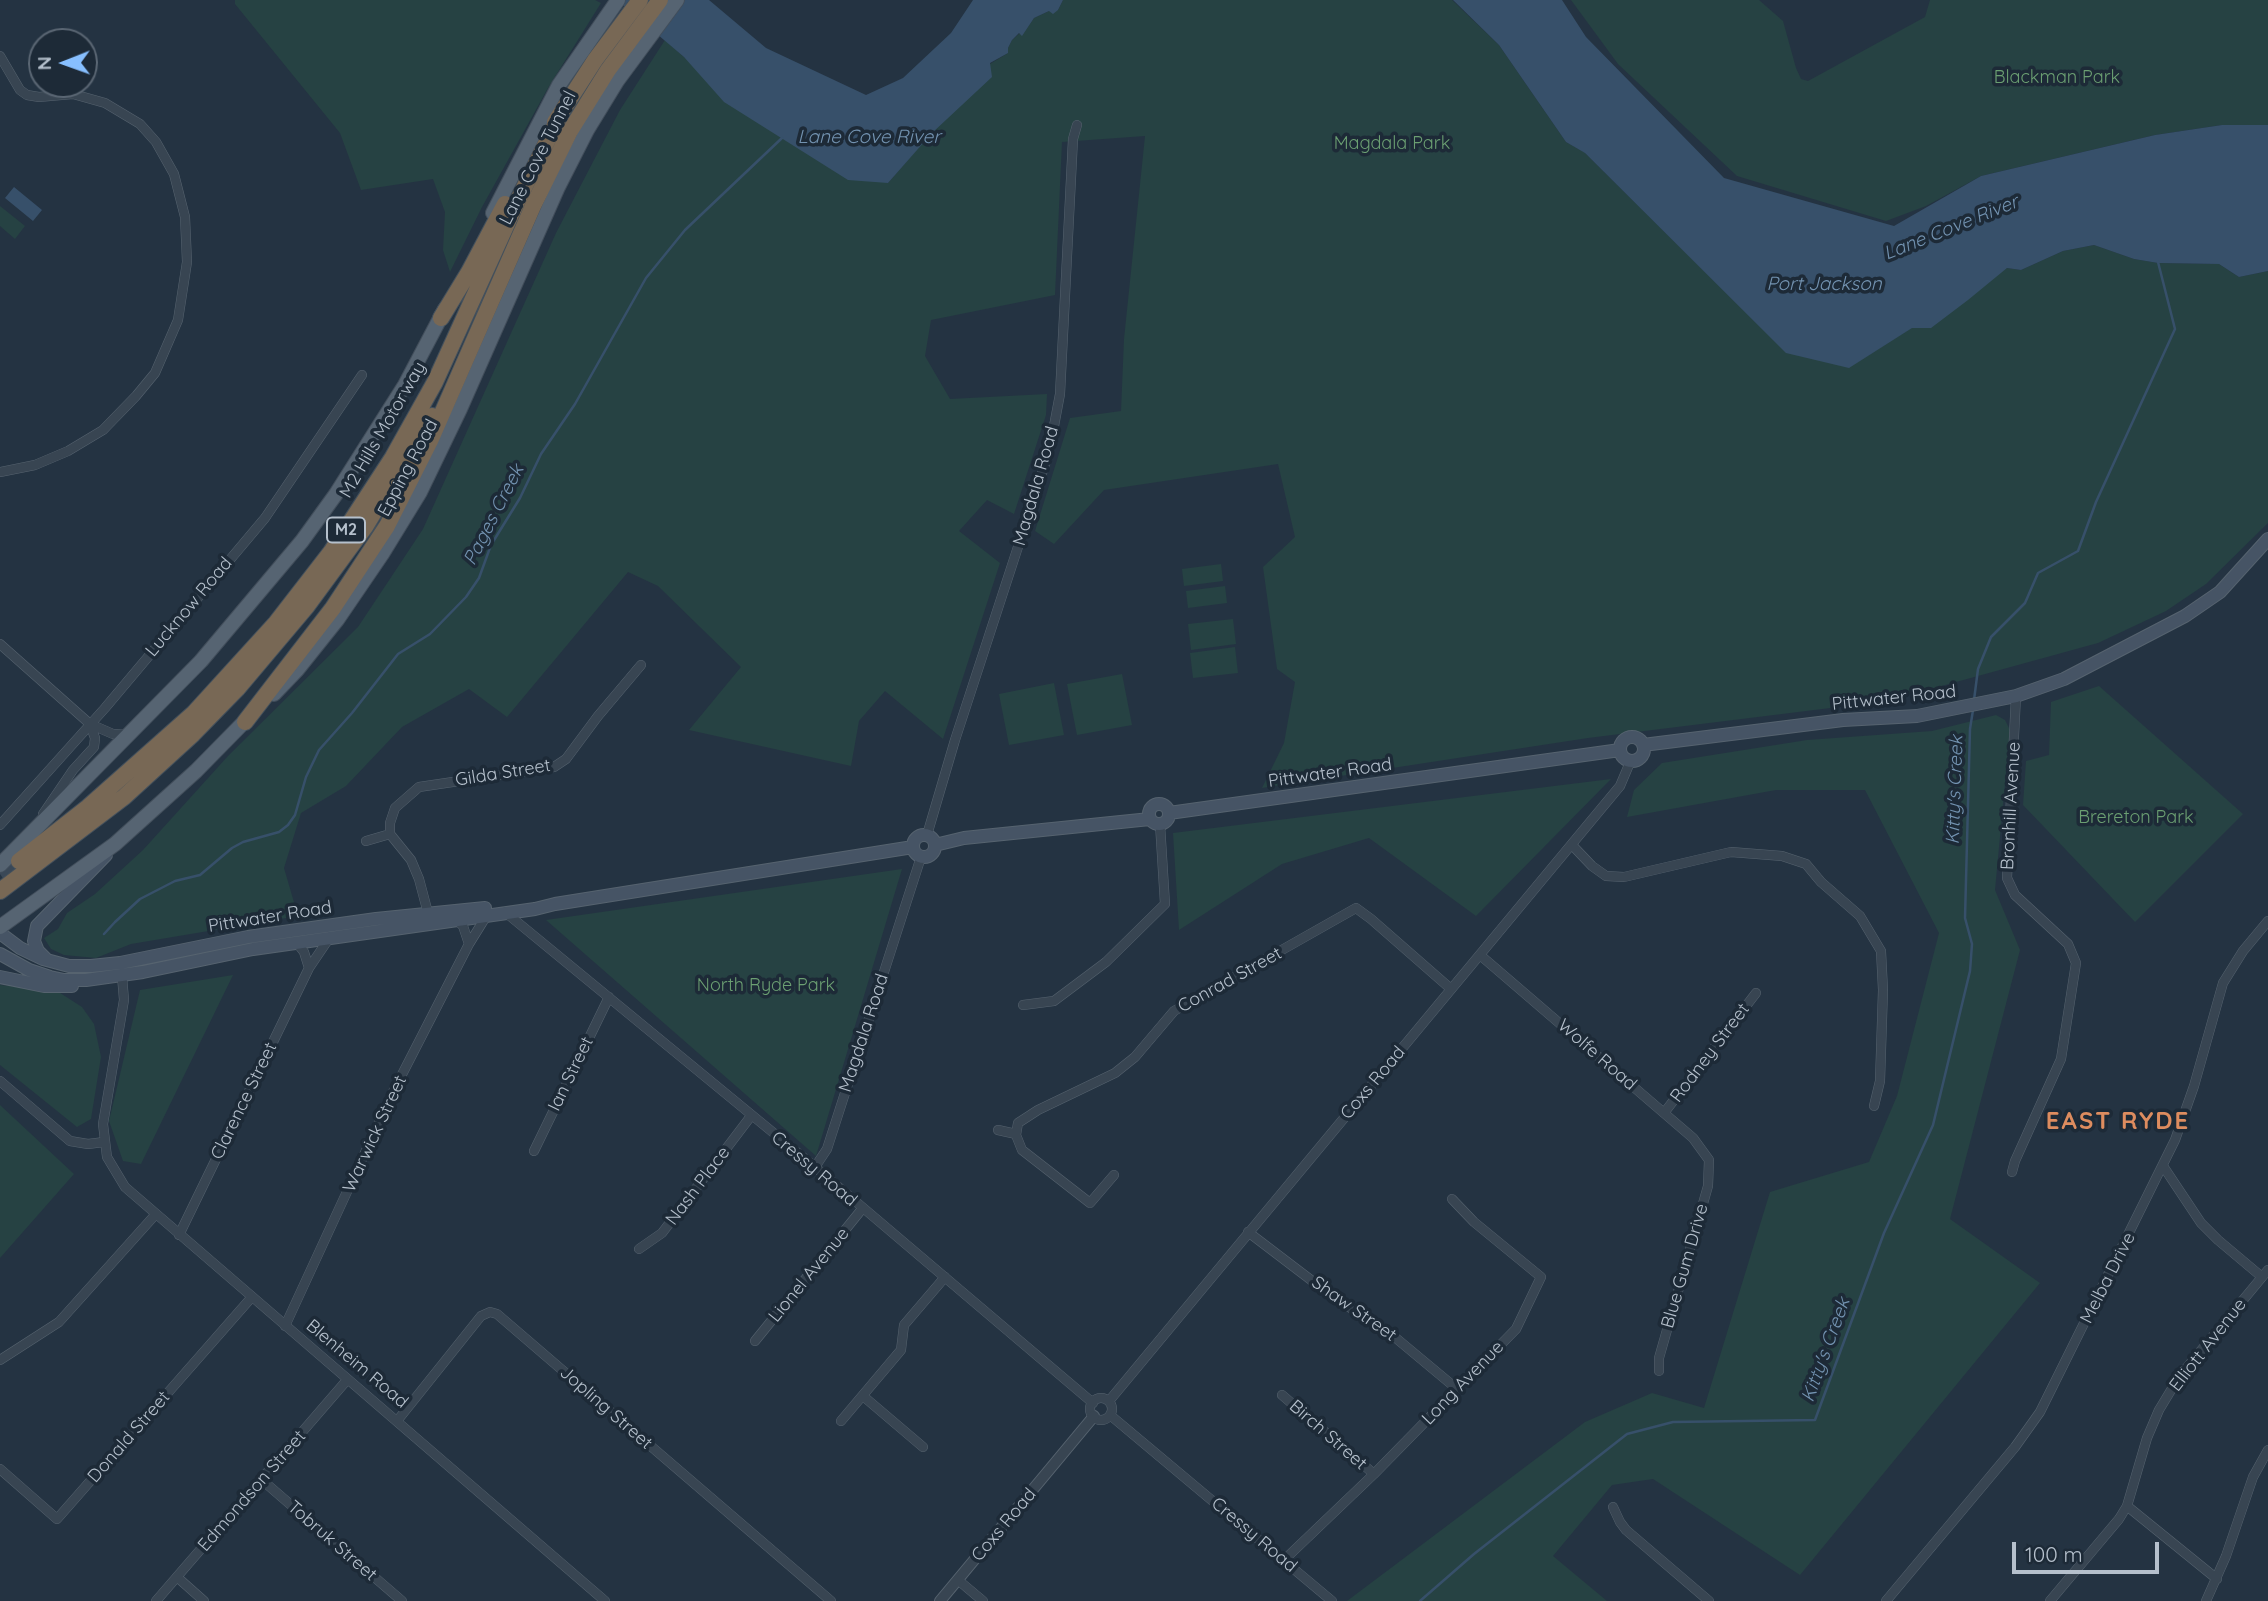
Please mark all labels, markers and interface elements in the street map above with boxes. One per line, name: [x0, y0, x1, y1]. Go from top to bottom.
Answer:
north arrow: [28, 28, 98, 98]
text: N: [32, 56, 56, 71]
park label: Blackman Park: [1994, 67, 2120, 89]
street label: Lane Cove Tunnel: [495, 88, 581, 228]
water label: Lane Cove River: [798, 126, 940, 148]
park label: Magdala Park: [1334, 133, 1450, 155]
water label: Lane Cove River: [1880, 191, 2022, 265]
water label: Port Jackson: [1766, 273, 1882, 295]
street label: M2 Hills Motorway: [335, 358, 431, 502]
street label: Epping Road: [373, 416, 443, 520]
street label: Magdala Road: [1009, 424, 1063, 548]
water label: Pages Creek: [459, 461, 529, 569]
road number: M2: [327, 517, 365, 542]
street label: Lucknow Road: [141, 553, 237, 661]
street label: Pittwater Road: [1831, 681, 1957, 715]
water label: Kitty's Creek: [1942, 735, 1968, 845]
street label: Bronhill Avenue: [1997, 741, 2025, 871]
street label: Pittwater Road: [1267, 754, 1393, 792]
street label: Gilda Street: [454, 755, 552, 791]
park label: Brereton Park: [2078, 807, 2194, 829]
street label: Pittwater Road: [207, 897, 333, 937]
street label: Conrad Street: [1174, 943, 1286, 1017]
street label: Magdala Road: [835, 971, 893, 1095]
park label: North Ryde Park: [697, 975, 835, 997]
street label: Rodney Street: [1666, 999, 1754, 1107]
street label: Wolfe Road: [1553, 1015, 1641, 1095]
street label: Ian Street: [544, 1033, 598, 1115]
street label: Clarence Street: [206, 1039, 282, 1163]
street label: Coxs Road: [1336, 1042, 1410, 1124]
street label: Warwick Street: [338, 1072, 412, 1196]
district label: EAST RYDE: [2047, 1108, 2189, 1136]
street label: Cressy Road: [767, 1127, 861, 1211]
street label: Nash Place: [661, 1142, 735, 1230]
street label: Blue Gum Drive: [1657, 1201, 1713, 1331]
street label: Lionel Avenue: [764, 1223, 854, 1327]
street label: Melba Drive: [2076, 1229, 2140, 1327]
street label: Shaw Street: [1307, 1272, 1401, 1346]
street label: Elliott Avenue: [2165, 1294, 2251, 1396]
water label: Kitty's Creek: [1797, 1295, 1855, 1405]
street label: Blenheim Road: [302, 1315, 412, 1413]
street label: Long Avenue: [1418, 1336, 1508, 1430]
street label: Jopling Street: [555, 1362, 657, 1454]
street label: Donald Street: [83, 1387, 175, 1487]
street label: Birch Street: [1285, 1395, 1371, 1475]
street label: Edmondson Street: [194, 1426, 310, 1556]
street label: Coxs Road: [967, 1484, 1041, 1566]
street label: Cressy Road: [1207, 1493, 1301, 1577]
street label: Tobruk Street: [283, 1496, 381, 1586]
scale bar: [2016, 1528, 2163, 1572]
text: 100 m: [2025, 1541, 2083, 1567]

